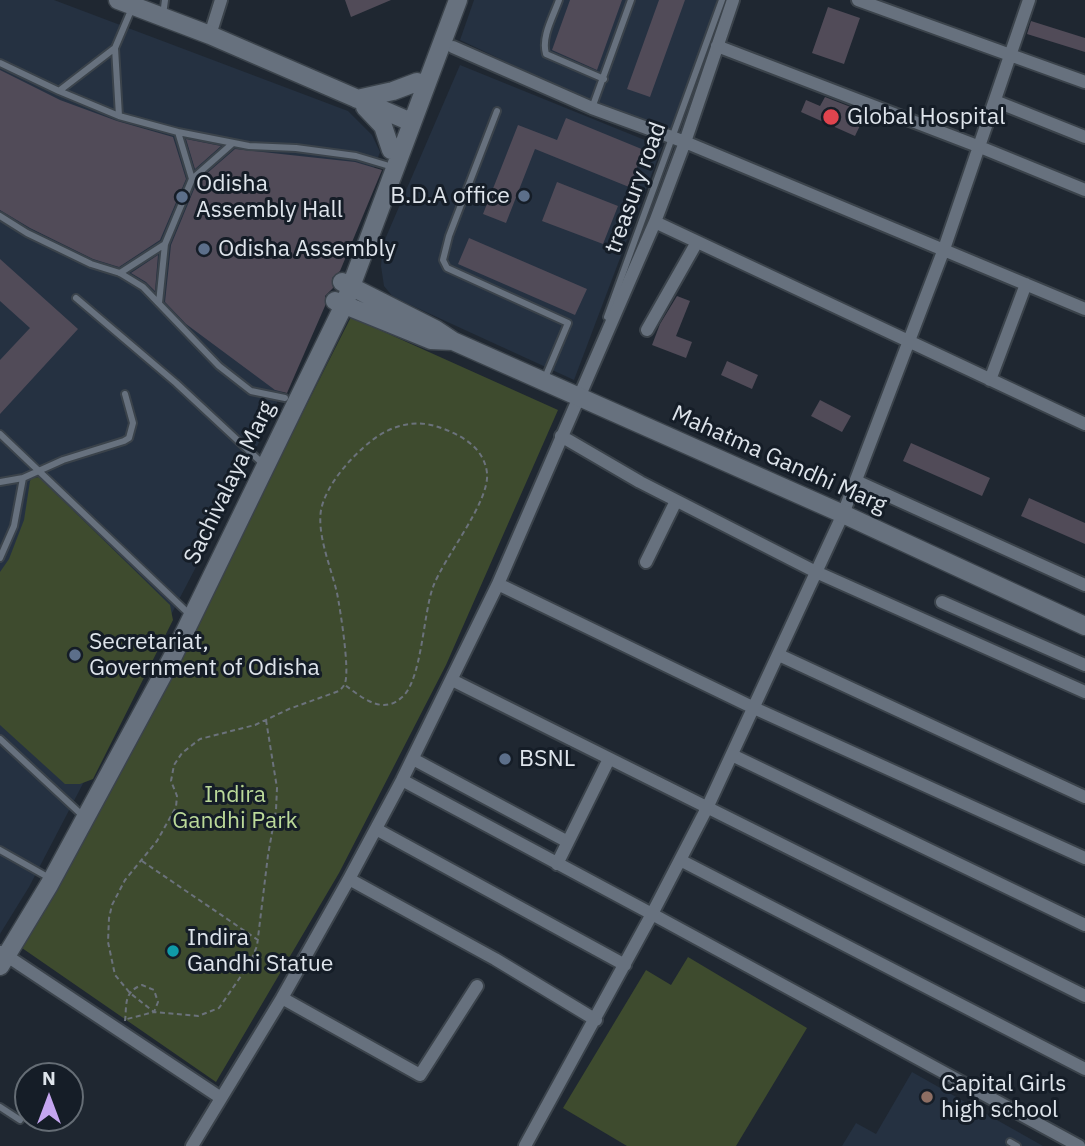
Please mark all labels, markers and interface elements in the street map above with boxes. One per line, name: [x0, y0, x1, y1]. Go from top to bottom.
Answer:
place label: Global Hospital: [847, 103, 1005, 131]
marker: Global Hospital: [821, 107, 841, 127]
street label: treasury road: [599, 118, 673, 258]
place label: Odisha Assembly Hall: [196, 170, 343, 224]
place label: B.D.A office: [390, 182, 510, 210]
marker: B.D.A office: [516, 188, 532, 204]
marker: Odisha Assembly Hall: [174, 189, 190, 205]
place label: Odisha Assembly: [218, 235, 396, 263]
marker: Odisha Assembly: [196, 241, 212, 257]
street label: Sachivalaya Marg: [179, 397, 281, 569]
street label: Mahatma Gandhi Marg: [667, 400, 891, 520]
place label: Secretariat, Government of Odisha: [89, 628, 320, 682]
marker: Secretariat, Government of Odisha: [67, 647, 83, 663]
place label: BSNL: [519, 745, 575, 773]
marker: BSNL: [497, 751, 513, 767]
park label: Indira Gandhi Park: [172, 781, 298, 835]
place label: Indira Gandhi Statue: [187, 924, 333, 978]
marker: Indira Gandhi Statue: [165, 943, 181, 959]
north arrow: [14, 1062, 84, 1132]
text: N: [42, 1066, 56, 1090]
place label: Capital Girls high school: [941, 1070, 1066, 1124]
marker: Capital Girls high school: [919, 1089, 935, 1105]

